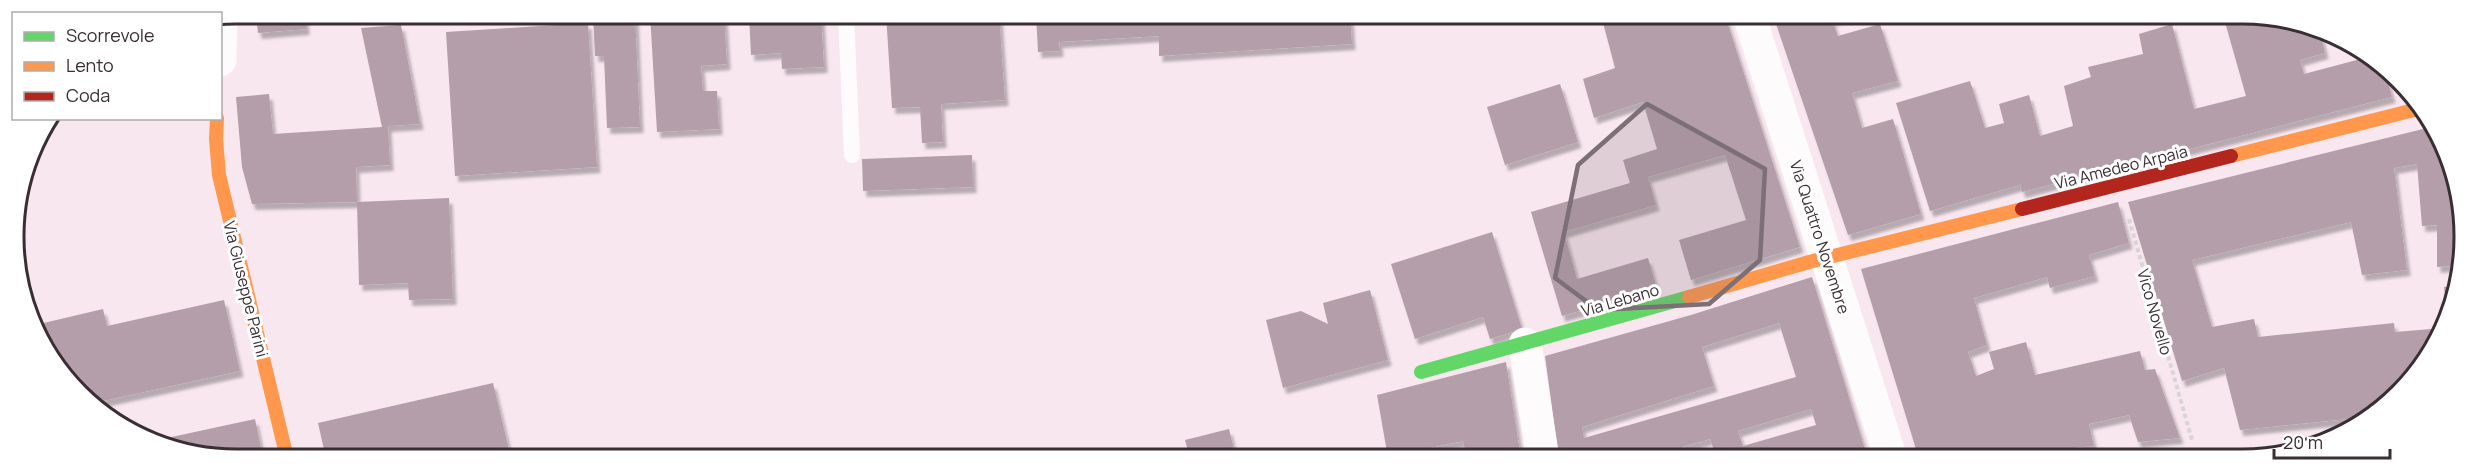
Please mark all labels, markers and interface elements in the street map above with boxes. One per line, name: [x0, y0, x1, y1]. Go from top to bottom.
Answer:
legend: [12, 12, 222, 120]
text: Scorrevole: [66, 23, 155, 47]
text: Lento: [66, 53, 114, 77]
text: Coda: [66, 83, 110, 107]
street label: Via Amedeo Arpaia: [2052, 140, 2190, 194]
street label: Via Quattro Novembre: [1785, 157, 1855, 317]
street label: Via Giuseppe Parini: [218, 219, 274, 359]
street label: Vico Novello: [2132, 266, 2178, 358]
street label: Via Lebano: [1579, 278, 1661, 322]
scale bar: [2274, 422, 2390, 460]
text: 20 m: [2283, 430, 2323, 454]

